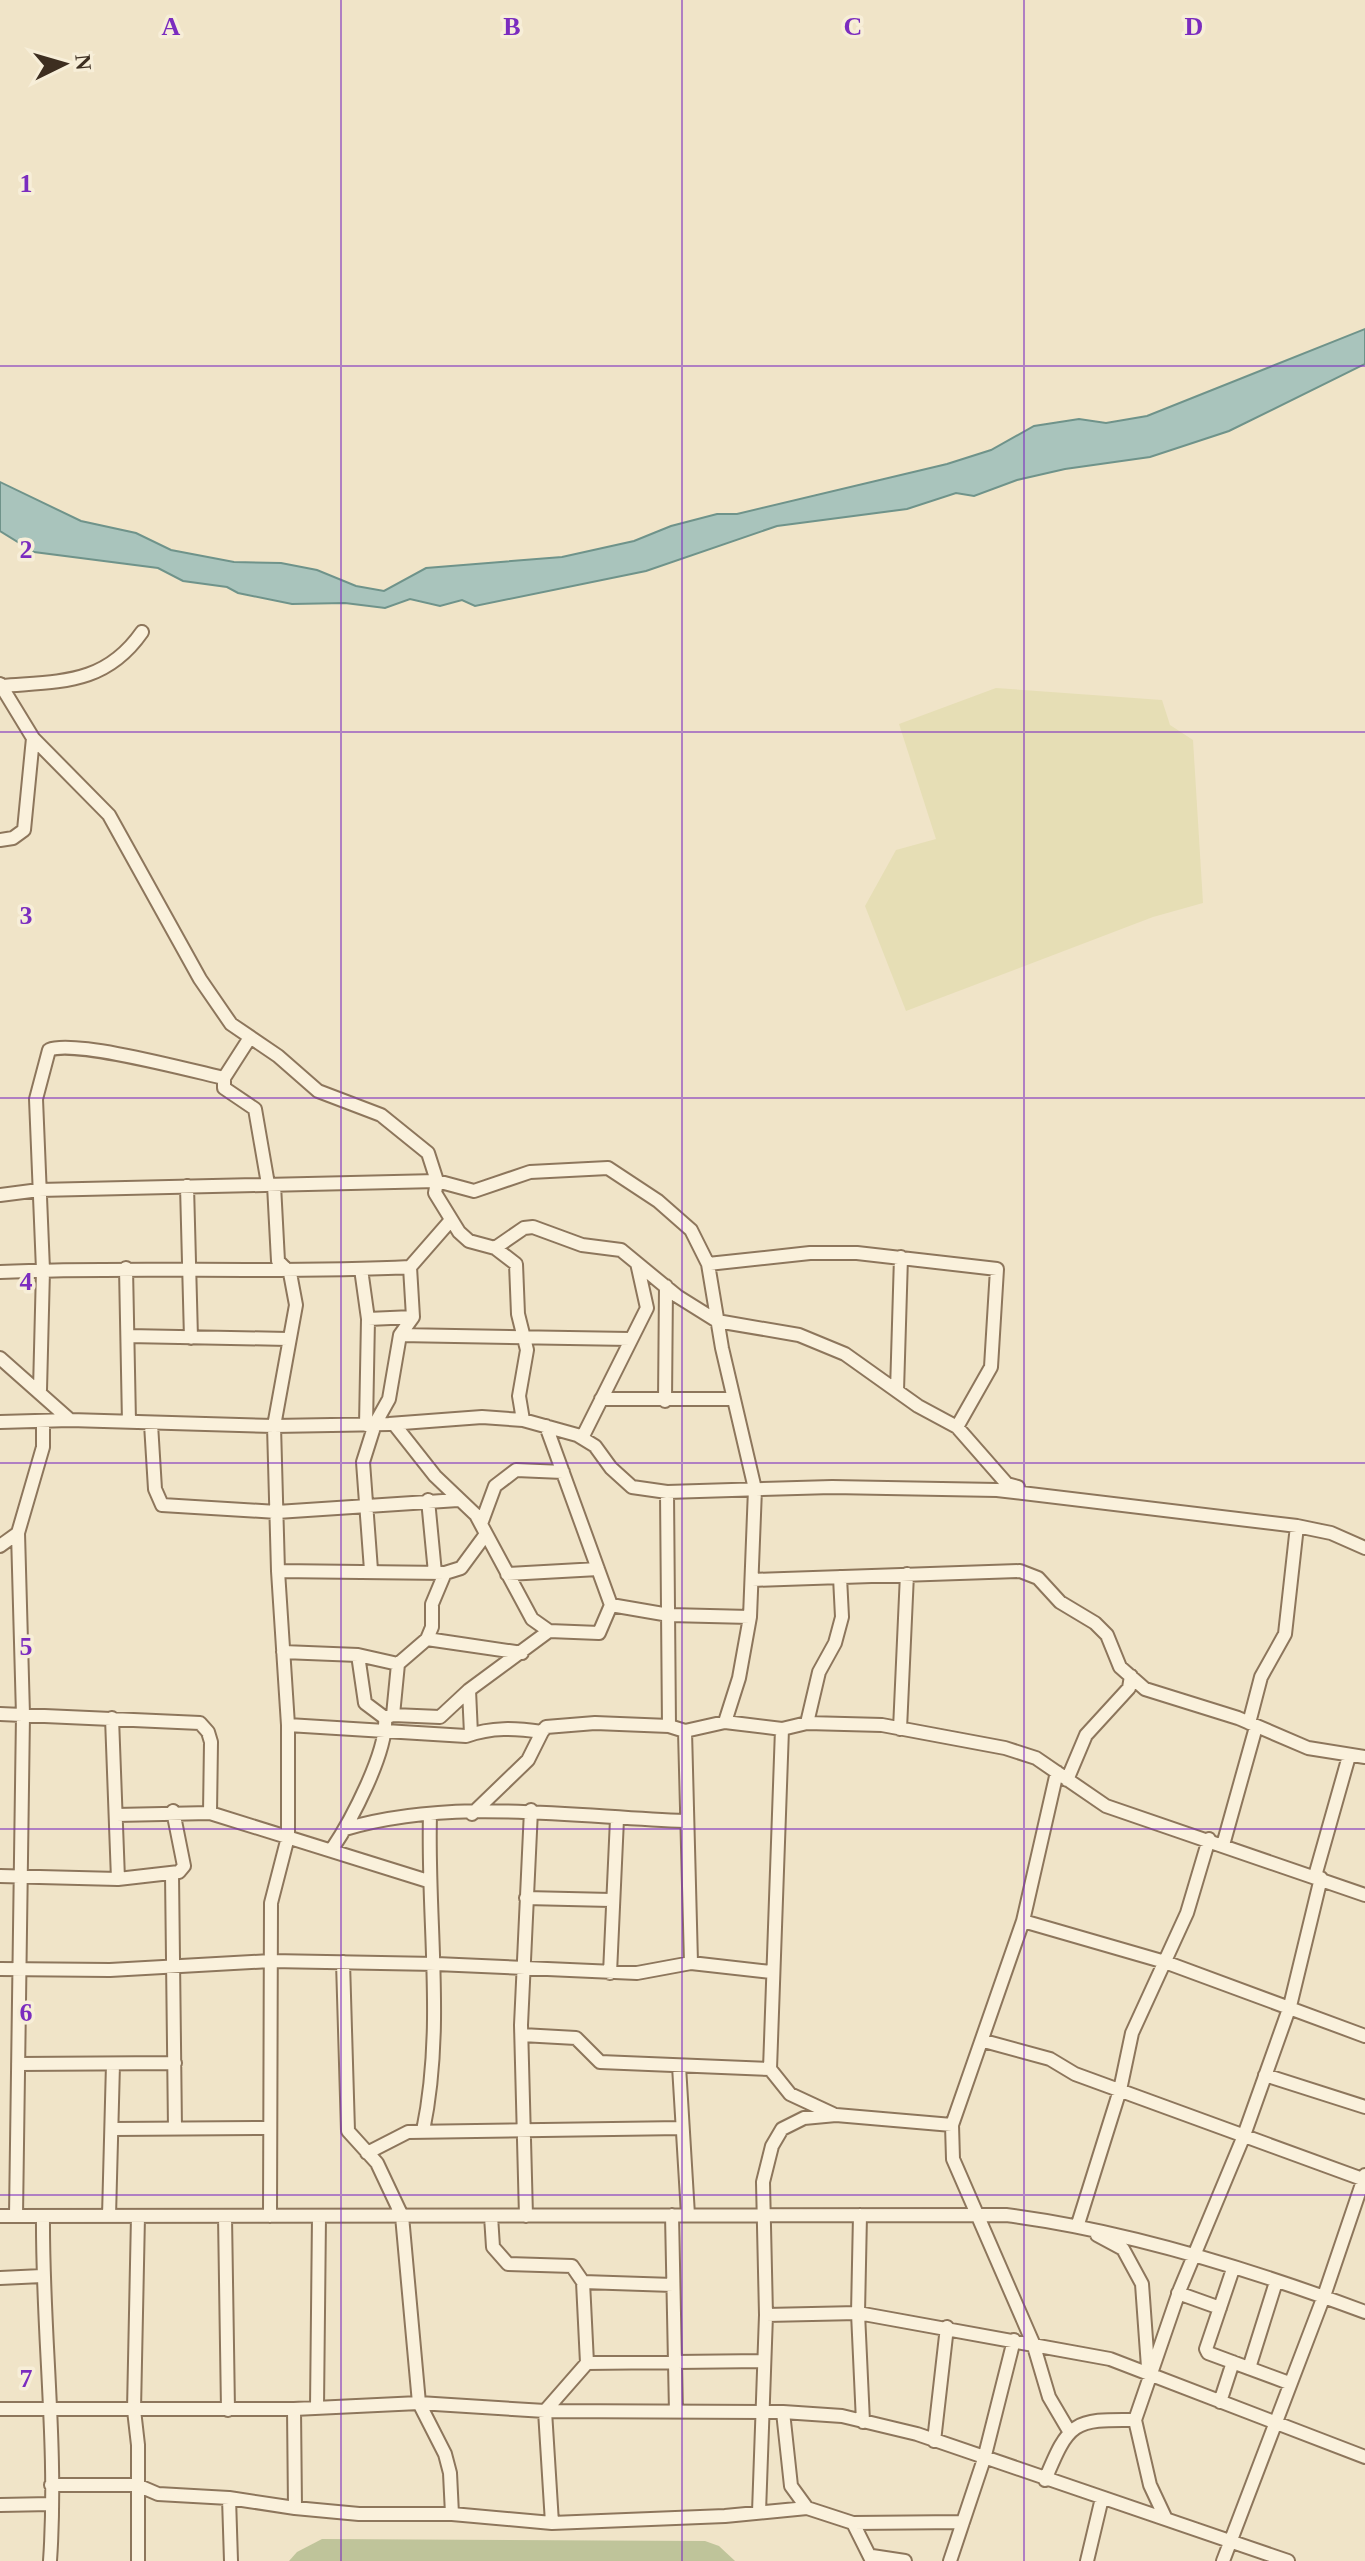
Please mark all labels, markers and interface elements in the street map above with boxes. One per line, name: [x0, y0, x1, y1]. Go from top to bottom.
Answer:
text: A: [162, 12, 181, 41]
text: B: [503, 12, 521, 41]
text: C: [844, 12, 862, 41]
text: D: [1185, 12, 1203, 41]
north arrow: [24, 24, 104, 104]
text: N: [70, 53, 97, 71]
text: 1: [20, 169, 33, 198]
text: 2: [20, 535, 33, 564]
text: 3: [20, 901, 33, 930]
text: 4: [20, 1267, 33, 1296]
text: 5: [20, 1632, 33, 1661]
text: 6: [20, 1998, 33, 2027]
text: 7: [20, 2364, 33, 2393]

